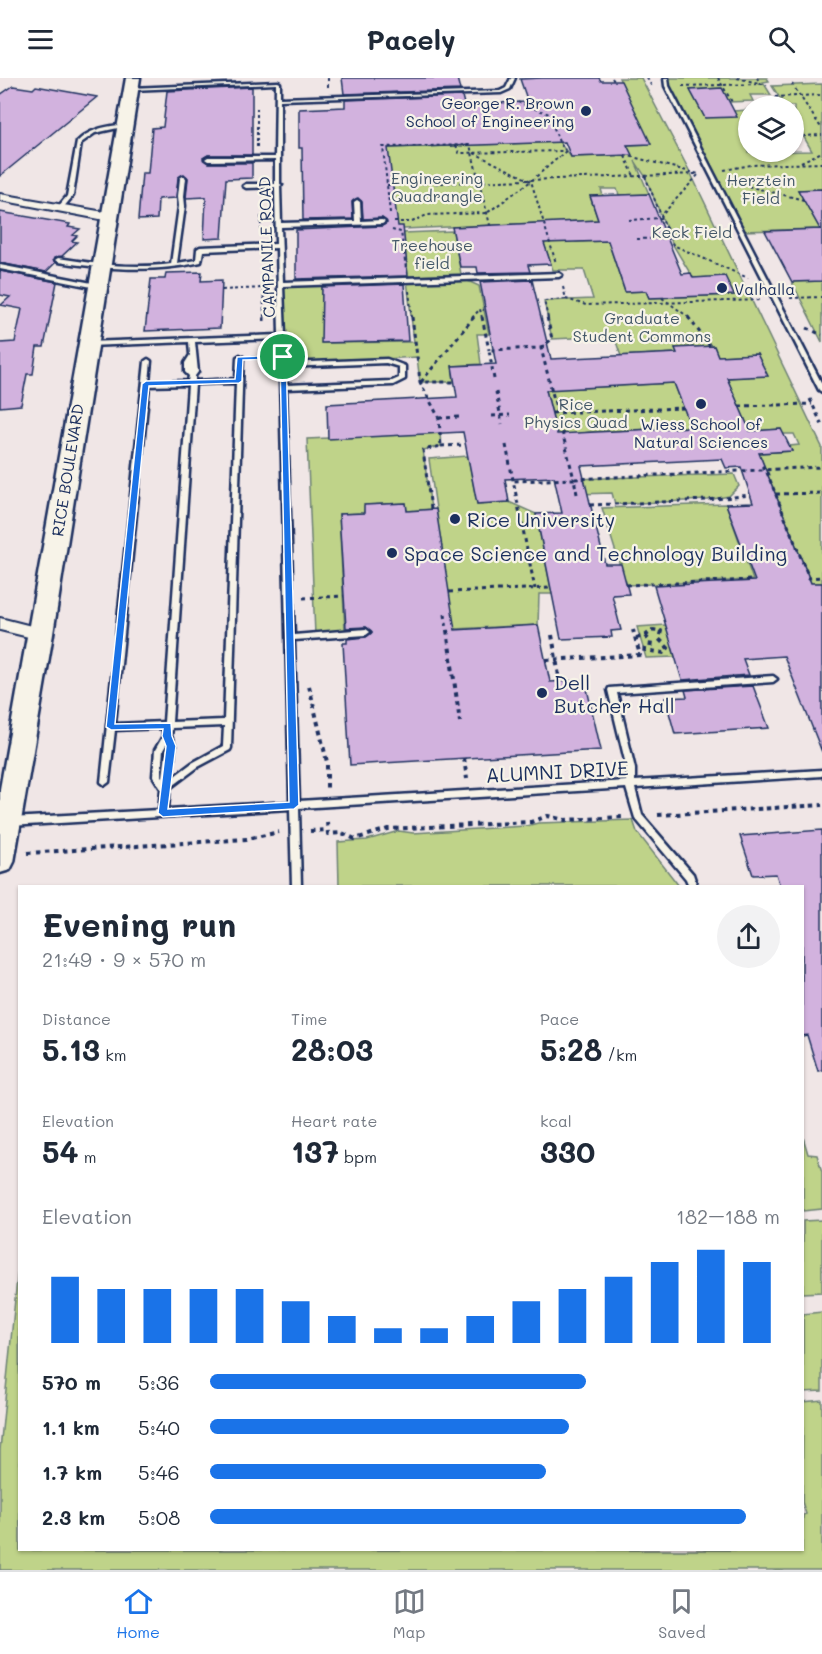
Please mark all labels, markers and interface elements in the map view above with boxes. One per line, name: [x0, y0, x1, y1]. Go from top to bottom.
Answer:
text: Pacely: [366, 22, 456, 57]
icon: menu: [24, 23, 57, 56]
icon: search: [765, 23, 798, 56]
place label: George R. Brown School of Engineering: [406, 92, 574, 131]
map controls: [738, 96, 804, 162]
button: layers: [738, 96, 804, 162]
marker: George R. Brown School of Engineering: [579, 104, 593, 118]
park label: Engineering Quadrangle: [391, 167, 483, 206]
park label: Herztein Field: [727, 169, 795, 208]
street label: CAMPANILE ROAD: [253, 176, 279, 318]
park label: Keck Field: [652, 221, 732, 242]
park label: Treehouse field: [391, 234, 473, 273]
place label: Valhalla: [734, 278, 795, 299]
marker: Valhalla: [715, 281, 729, 295]
park label: Graduate Student Commons: [573, 307, 711, 346]
pin: [257, 331, 308, 382]
icon: arrive: [266, 340, 299, 373]
park label: Rice Physics Quad: [524, 393, 628, 432]
marker: Wiess School of Natural Sciences: [694, 397, 708, 411]
street label: RICE BOULEVARD: [46, 402, 88, 538]
place label: Wiess School of Natural Sciences: [634, 413, 768, 452]
place label: Rice University: [467, 506, 615, 532]
marker: Rice University: [448, 512, 462, 526]
place label: Space Science and Technology Building: [404, 540, 787, 566]
marker: Space Science and Technology Building: [385, 546, 399, 560]
place label: Dell Butcher Hall: [554, 669, 675, 718]
marker: Dell Butcher Hall: [535, 686, 549, 700]
street label: ALUMNI DRIVE: [485, 754, 629, 788]
text: Evening run: [42, 902, 236, 945]
button: share: [717, 905, 780, 968]
text: 21:49 · 9 × 570 m: [42, 946, 206, 972]
text: Distance: [42, 1008, 111, 1029]
text: Time: [291, 1008, 327, 1029]
text: Pace: [540, 1008, 579, 1029]
text: 5.13: [42, 1029, 100, 1069]
text: 28:03: [291, 1029, 373, 1069]
text: 5:28: [540, 1029, 602, 1069]
text: km: [100, 1044, 126, 1065]
text: /km: [602, 1044, 637, 1065]
text: Elevation: [42, 1110, 114, 1131]
text: Heart rate: [291, 1110, 377, 1131]
text: kcal: [540, 1110, 572, 1131]
text: 54: [42, 1131, 79, 1171]
text: 137: [291, 1131, 339, 1171]
text: 330: [540, 1131, 595, 1171]
text: m: [79, 1146, 96, 1167]
text: bpm: [339, 1146, 377, 1167]
text: Elevation: [42, 1203, 132, 1229]
text: 182–188 m: [676, 1203, 780, 1229]
text: 570 m: [42, 1369, 101, 1395]
text: 5:36: [138, 1369, 180, 1395]
text: 1.1 km: [42, 1414, 100, 1440]
text: 5:40: [138, 1414, 180, 1440]
text: 1.7 km: [42, 1459, 102, 1485]
text: 5:46: [138, 1459, 180, 1485]
text: 2.3 km: [42, 1504, 105, 1530]
text: 5:08: [138, 1504, 180, 1530]
tab: Home: [116, 1585, 160, 1642]
tab: Map: [393, 1585, 426, 1642]
tab: Saved: [658, 1585, 706, 1642]

